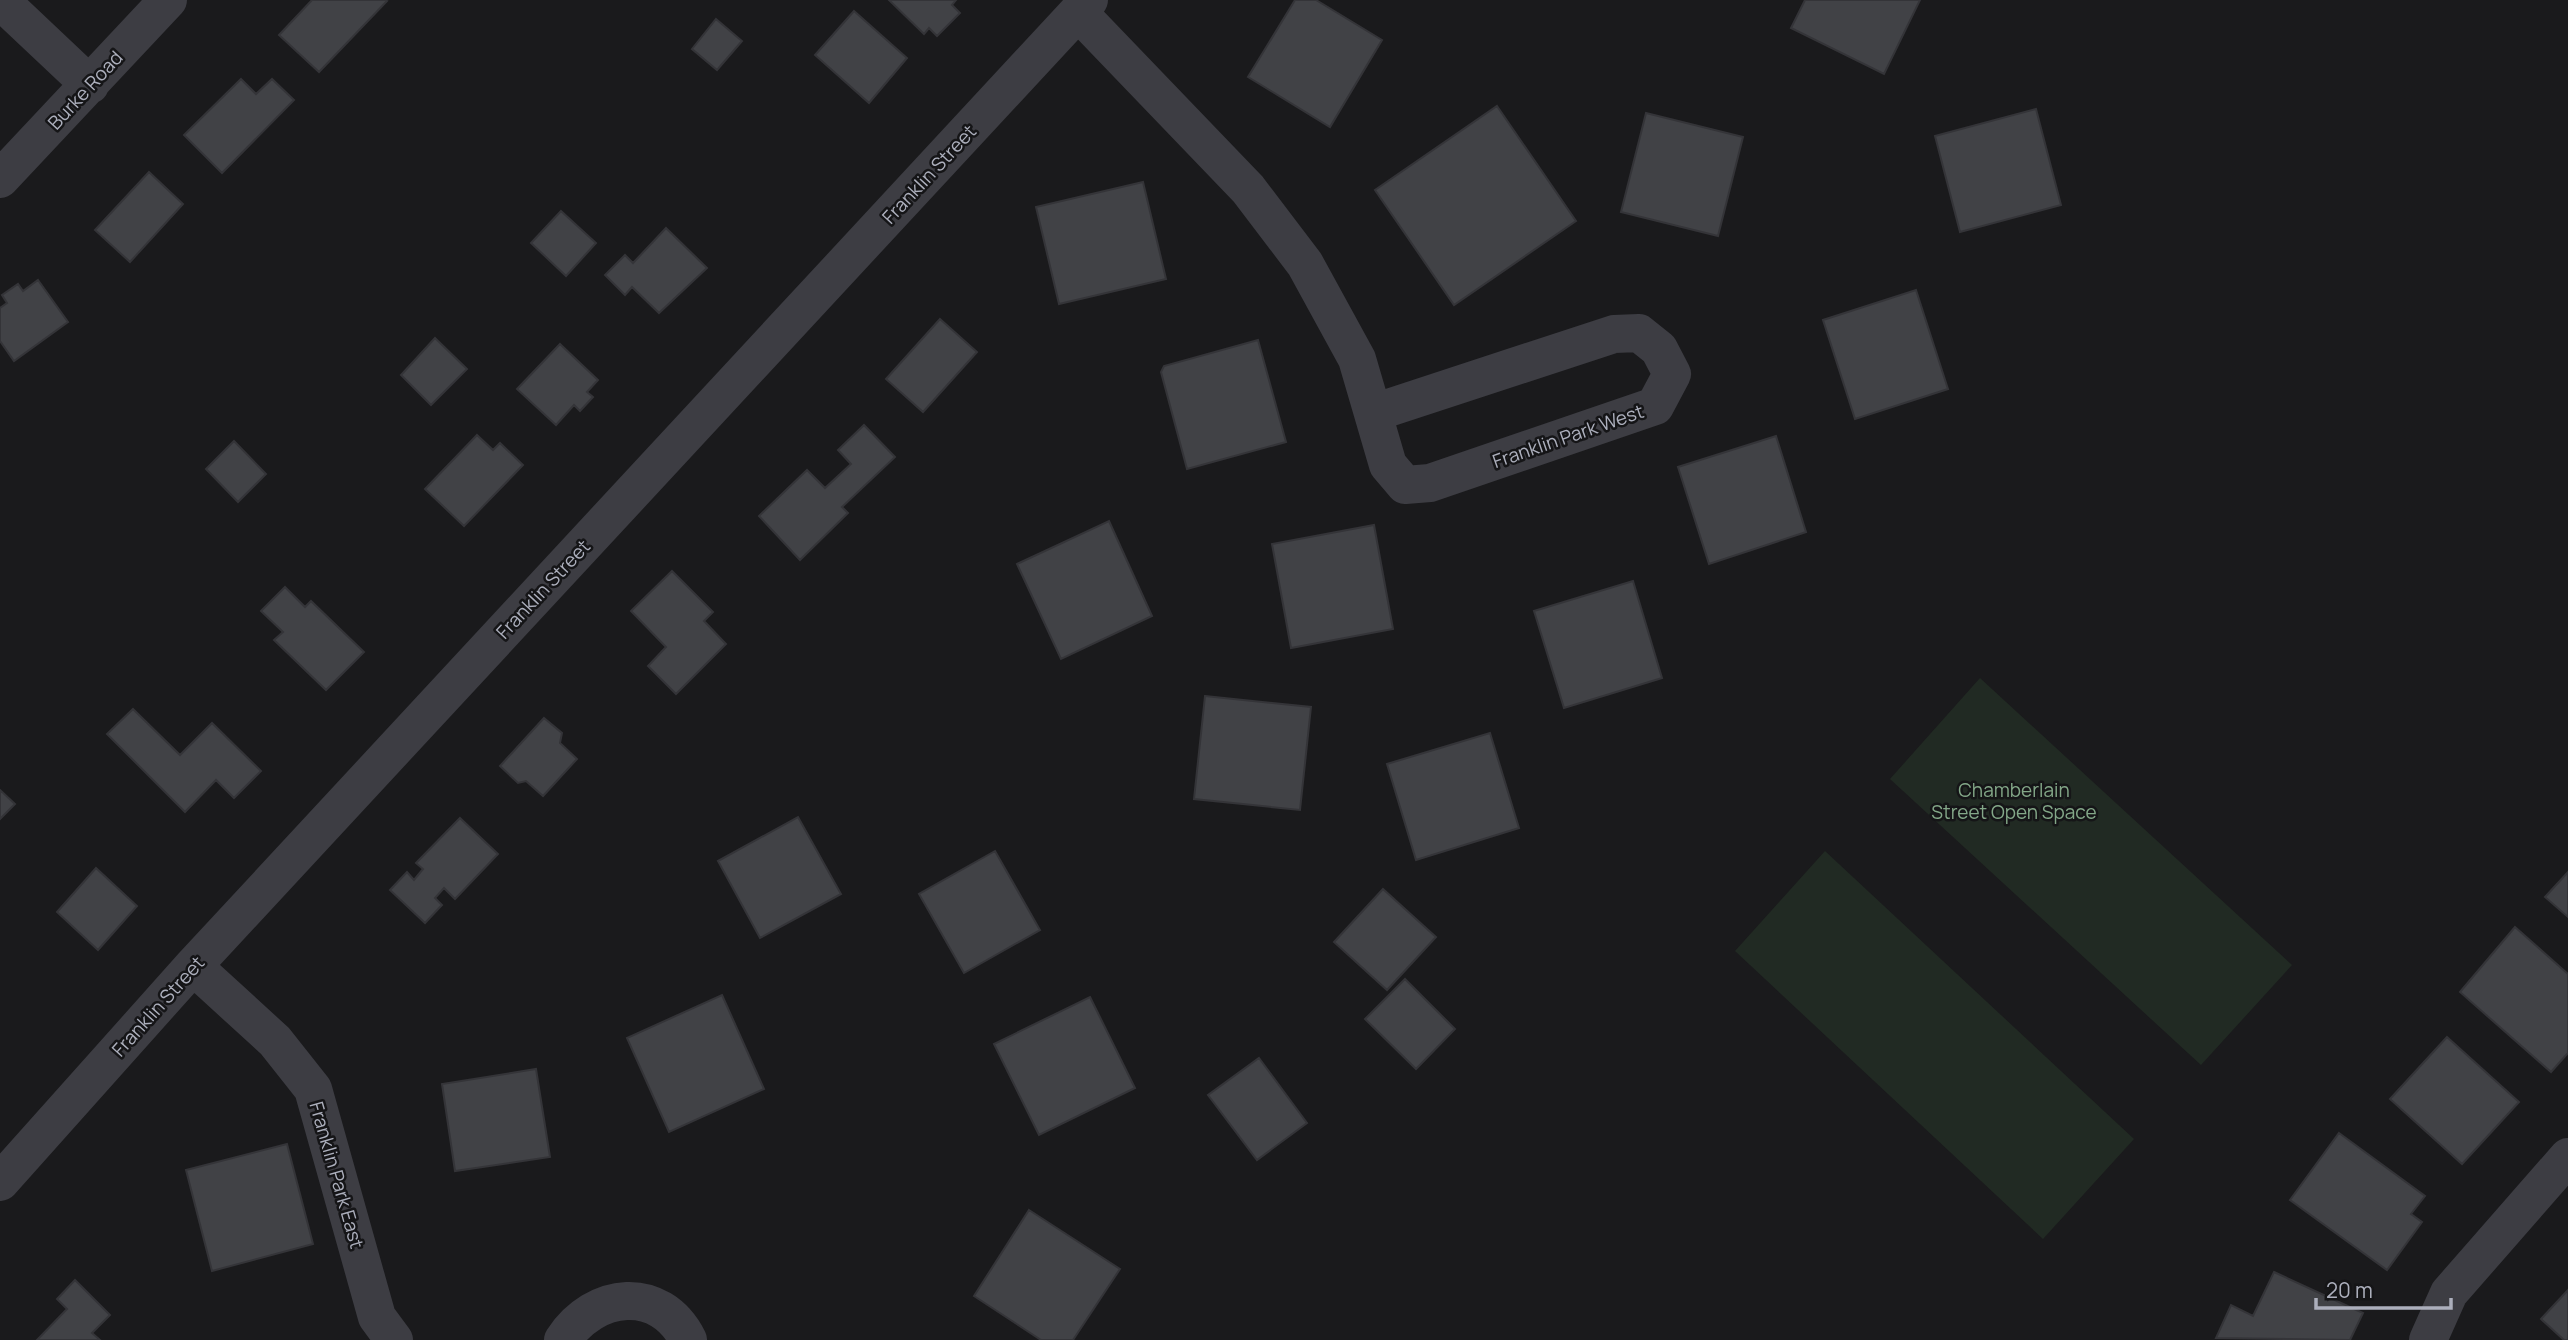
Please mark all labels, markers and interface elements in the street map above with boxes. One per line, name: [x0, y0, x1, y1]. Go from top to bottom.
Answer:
street label: Burke Road: [42, 45, 128, 135]
street label: Franklin Street: [876, 119, 982, 229]
street label: Franklin Park West: [1489, 398, 1647, 474]
street label: Franklin Street: [490, 534, 596, 644]
park label: Chamberlain Street Open Space: [1931, 777, 2097, 825]
street label: Franklin Street: [106, 950, 210, 1062]
street label: Franklin Park East: [304, 1098, 370, 1252]
scale bar: [2316, 1266, 2451, 1310]
text: 20 m: [2326, 1276, 2373, 1304]

